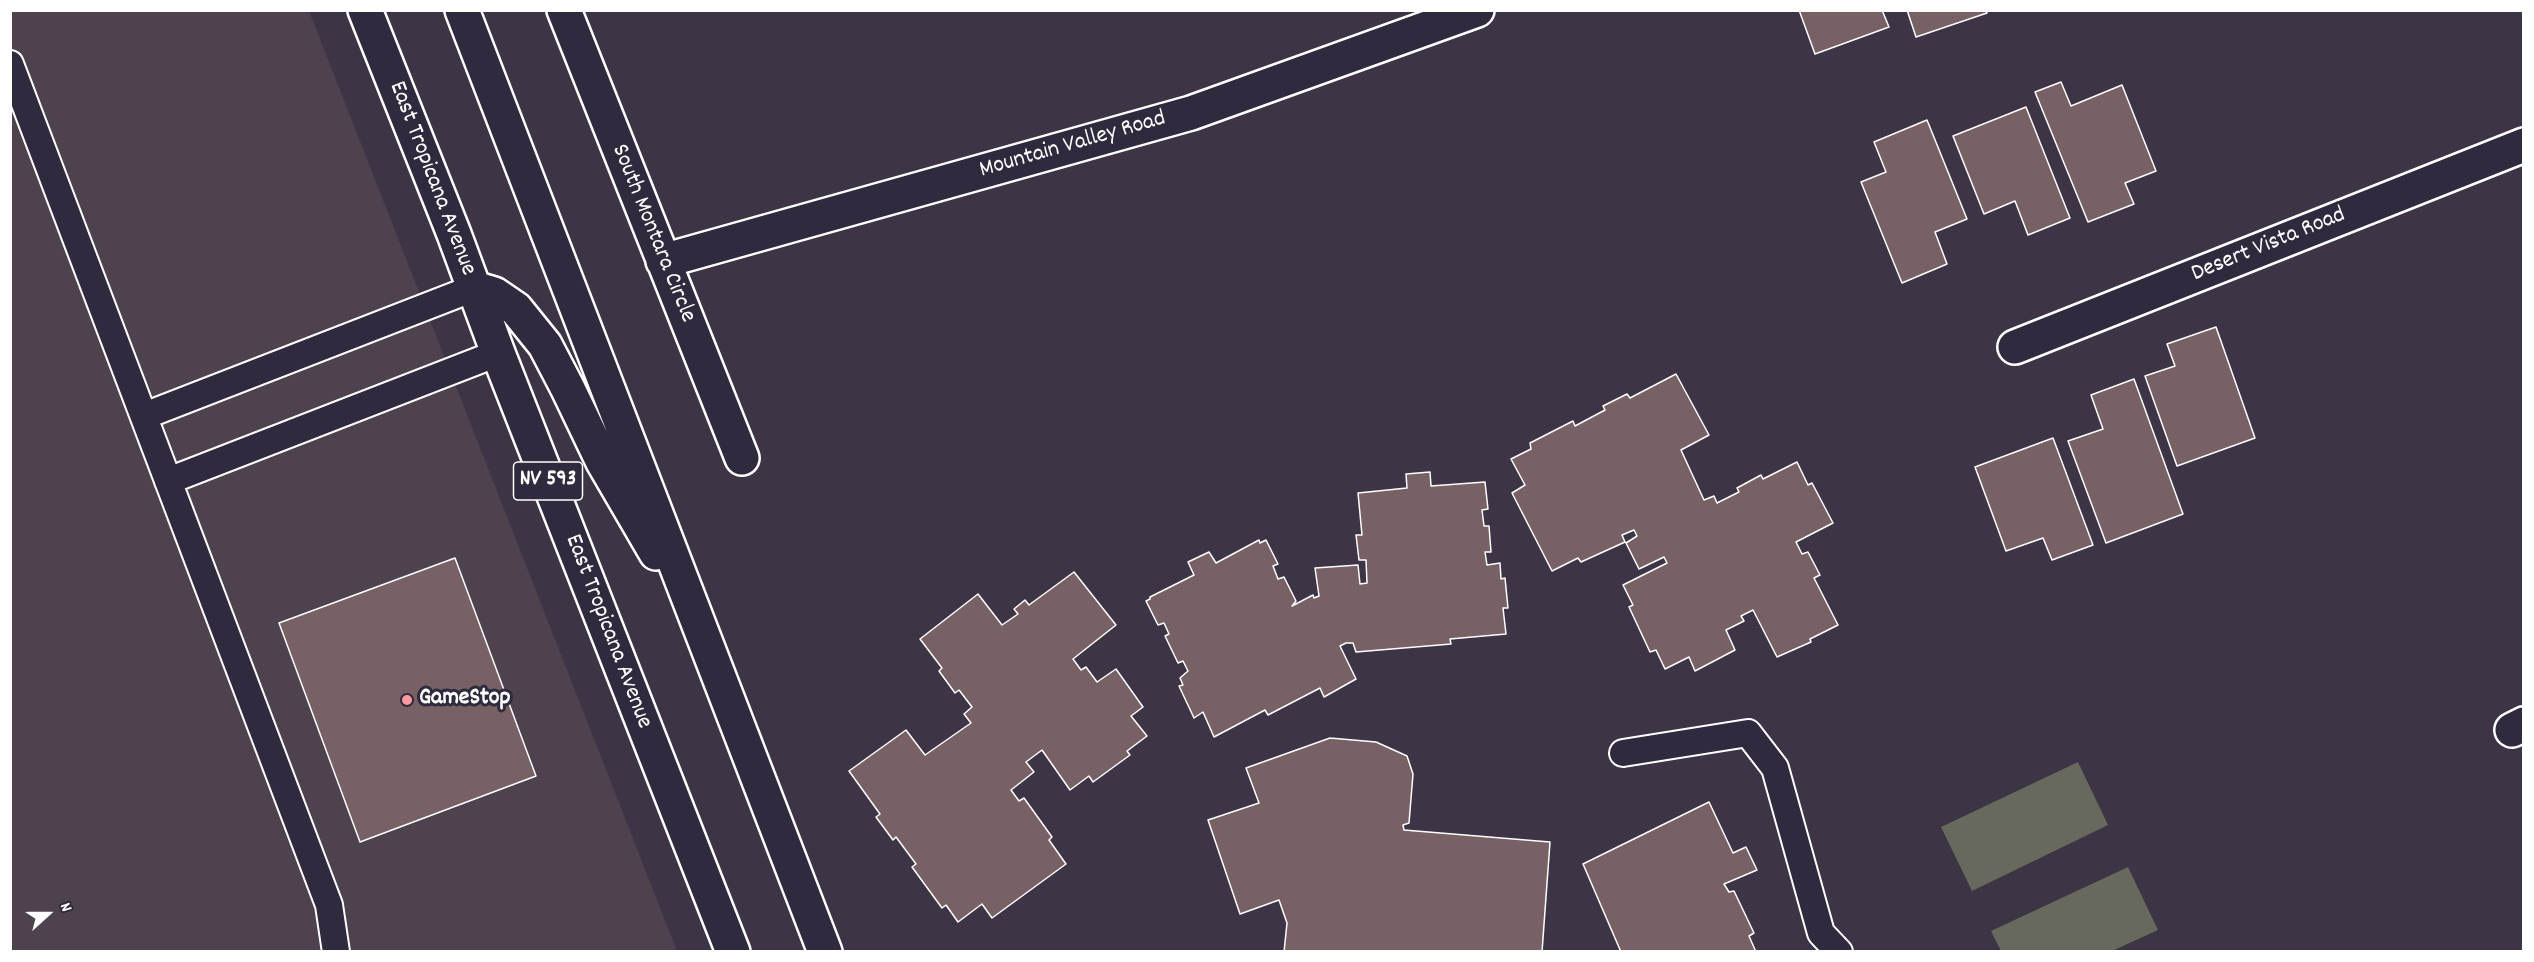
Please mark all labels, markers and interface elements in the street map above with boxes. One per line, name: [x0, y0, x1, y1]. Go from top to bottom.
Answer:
street label: East Tropicana Avenue: [381, 78, 481, 280]
street label: Mountain Valley Road: [977, 106, 1169, 186]
street label: South Montara Circle: [603, 141, 701, 327]
street label: Desert Vista Road: [2188, 202, 2350, 290]
road number: NV 593: [514, 462, 582, 500]
street label: East Tropicana Avenue: [557, 531, 657, 733]
place label: GameStop: [419, 686, 511, 714]
marker: GameStop: [400, 693, 414, 707]
north arrow: [18, 884, 78, 944]
text: N: [53, 900, 77, 915]

